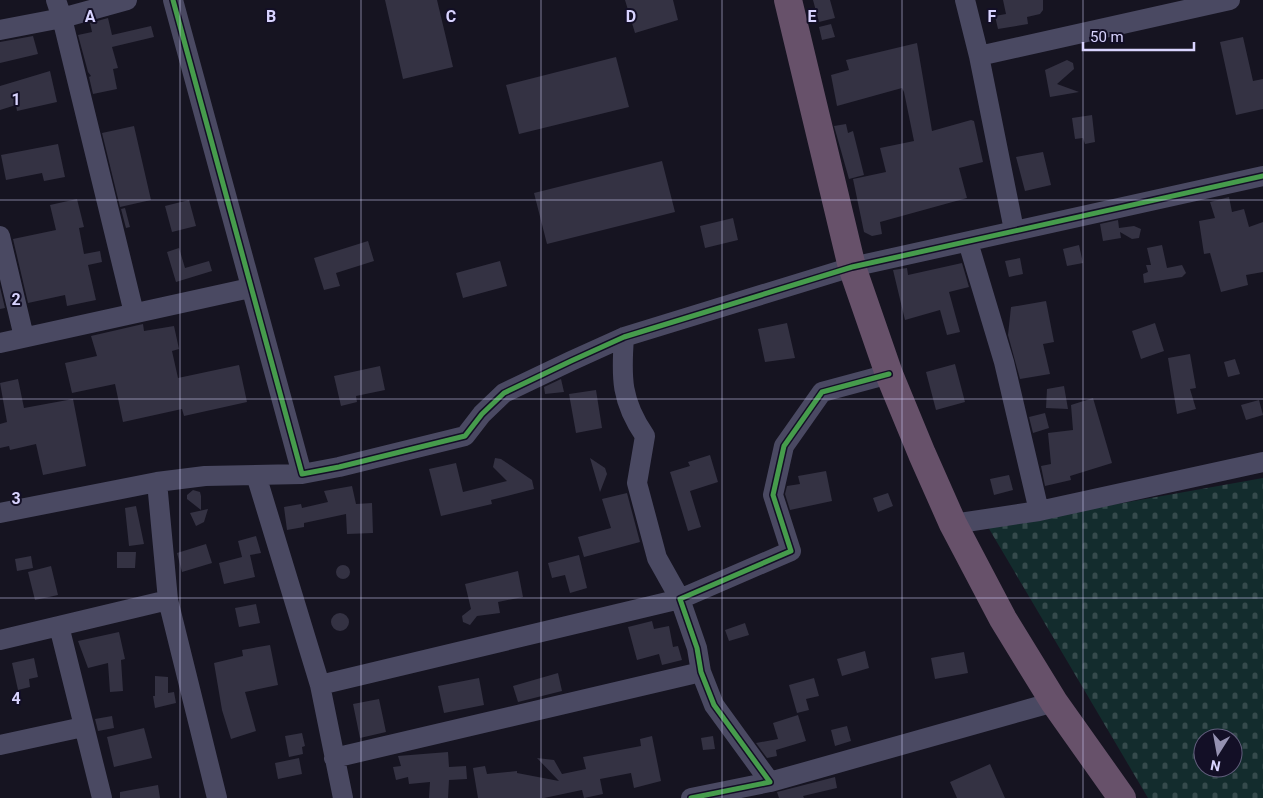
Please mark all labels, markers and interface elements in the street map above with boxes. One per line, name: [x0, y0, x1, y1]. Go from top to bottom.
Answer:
text: A: [85, 7, 96, 26]
text: B: [266, 7, 276, 26]
text: C: [446, 7, 456, 26]
text: D: [626, 7, 636, 26]
text: E: [808, 7, 817, 26]
text: F: [988, 7, 997, 26]
scale bar: [1083, 20, 1194, 52]
text: 50 m: [1090, 28, 1124, 46]
text: 1: [11, 90, 21, 109]
text: 2: [11, 290, 21, 309]
text: 3: [11, 489, 21, 508]
text: 4: [11, 689, 21, 708]
north arrow: [1193, 728, 1243, 778]
text: N: [1209, 757, 1222, 775]

